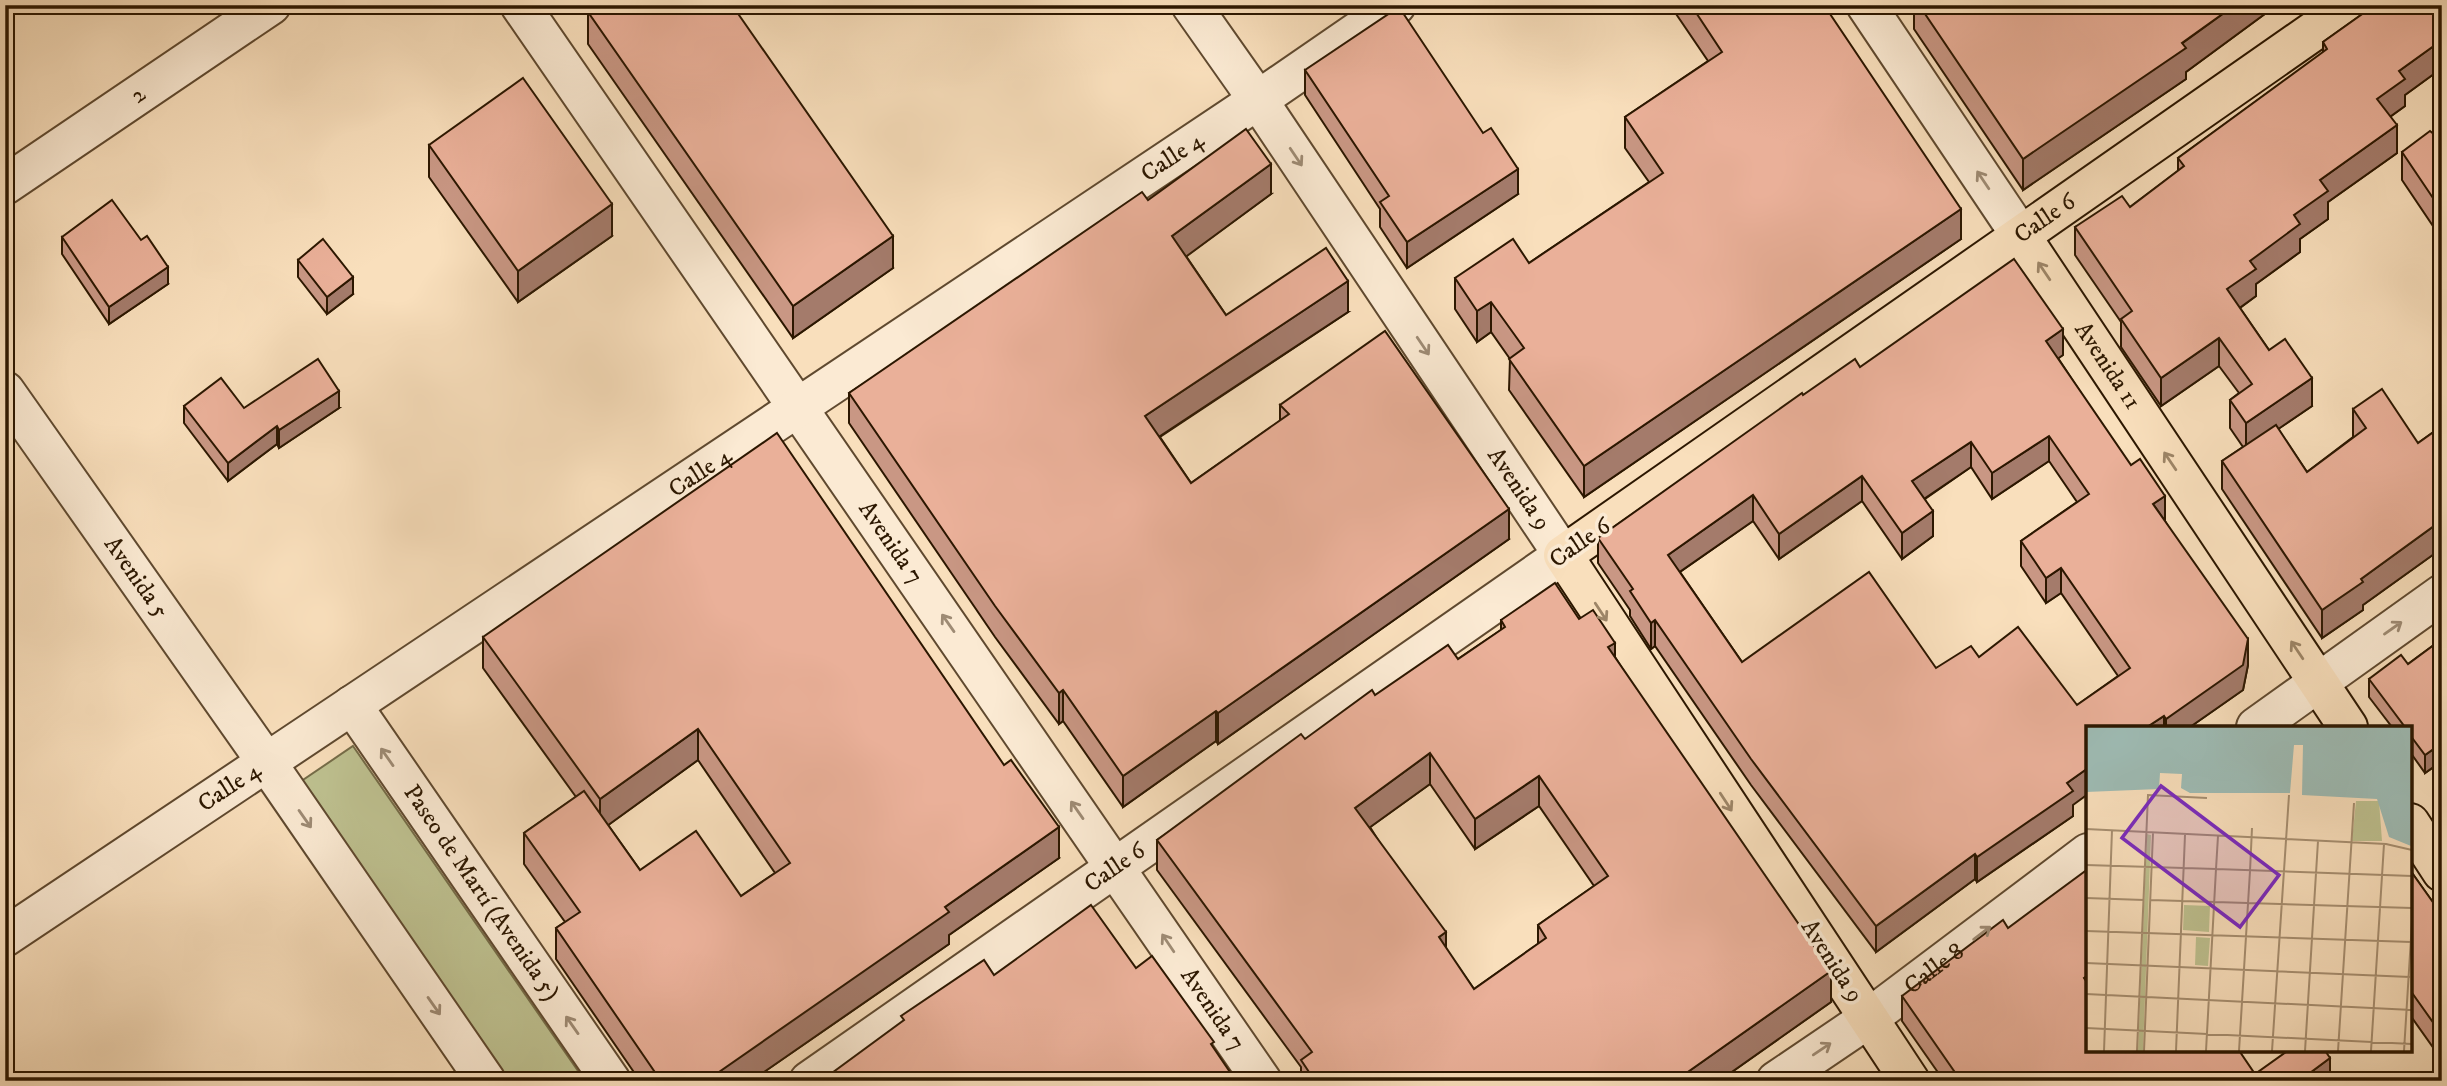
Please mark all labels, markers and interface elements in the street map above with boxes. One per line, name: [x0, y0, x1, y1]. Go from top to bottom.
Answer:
street label: 2: [125, 79, 152, 110]
street label: Calle 4: [1135, 125, 1211, 189]
one-way arrow: [1289, 147, 1303, 166]
one-way arrow: [1976, 170, 1990, 190]
street label: Calle 6: [2009, 186, 2083, 250]
one-way arrow: [2037, 262, 2051, 282]
street label: Avenida 11: [2068, 316, 2147, 415]
one-way arrow: [1416, 336, 1430, 355]
street label: Calle 4: [663, 440, 738, 504]
street label: Avenida 9: [1480, 442, 1558, 536]
one-way arrow: [2163, 451, 2177, 471]
street label: Avenida 7: [852, 495, 930, 590]
street label: Calle 6: [1544, 510, 1618, 575]
street label: Avenida 5: [97, 531, 175, 624]
one-way arrow: [1594, 602, 1608, 621]
one-way arrow: [941, 614, 955, 633]
one-way arrow: [2383, 621, 2402, 635]
one-way arrow: [2289, 641, 2304, 660]
inset map: [2086, 726, 2412, 1051]
one-way arrow: [380, 748, 394, 767]
street label: Calle 4: [192, 755, 268, 819]
street label: Paseo de Martí (Avenida 5): [397, 779, 566, 1006]
one-way arrow: [1720, 791, 1734, 811]
one-way arrow: [1070, 801, 1084, 820]
one-way arrow: [298, 809, 313, 828]
street label: Calle 6: [1078, 835, 1153, 899]
street label: Avenida 9: [1794, 914, 1870, 1008]
one-way arrow: [1973, 925, 1991, 940]
one-way arrow: [1161, 934, 1175, 953]
street label: Calle 8: [1898, 937, 1970, 1001]
street label: Avenida 7: [1174, 962, 1252, 1057]
one-way arrow: [427, 996, 441, 1015]
one-way arrow: [565, 1016, 579, 1035]
one-way arrow: [1812, 1042, 1832, 1056]

